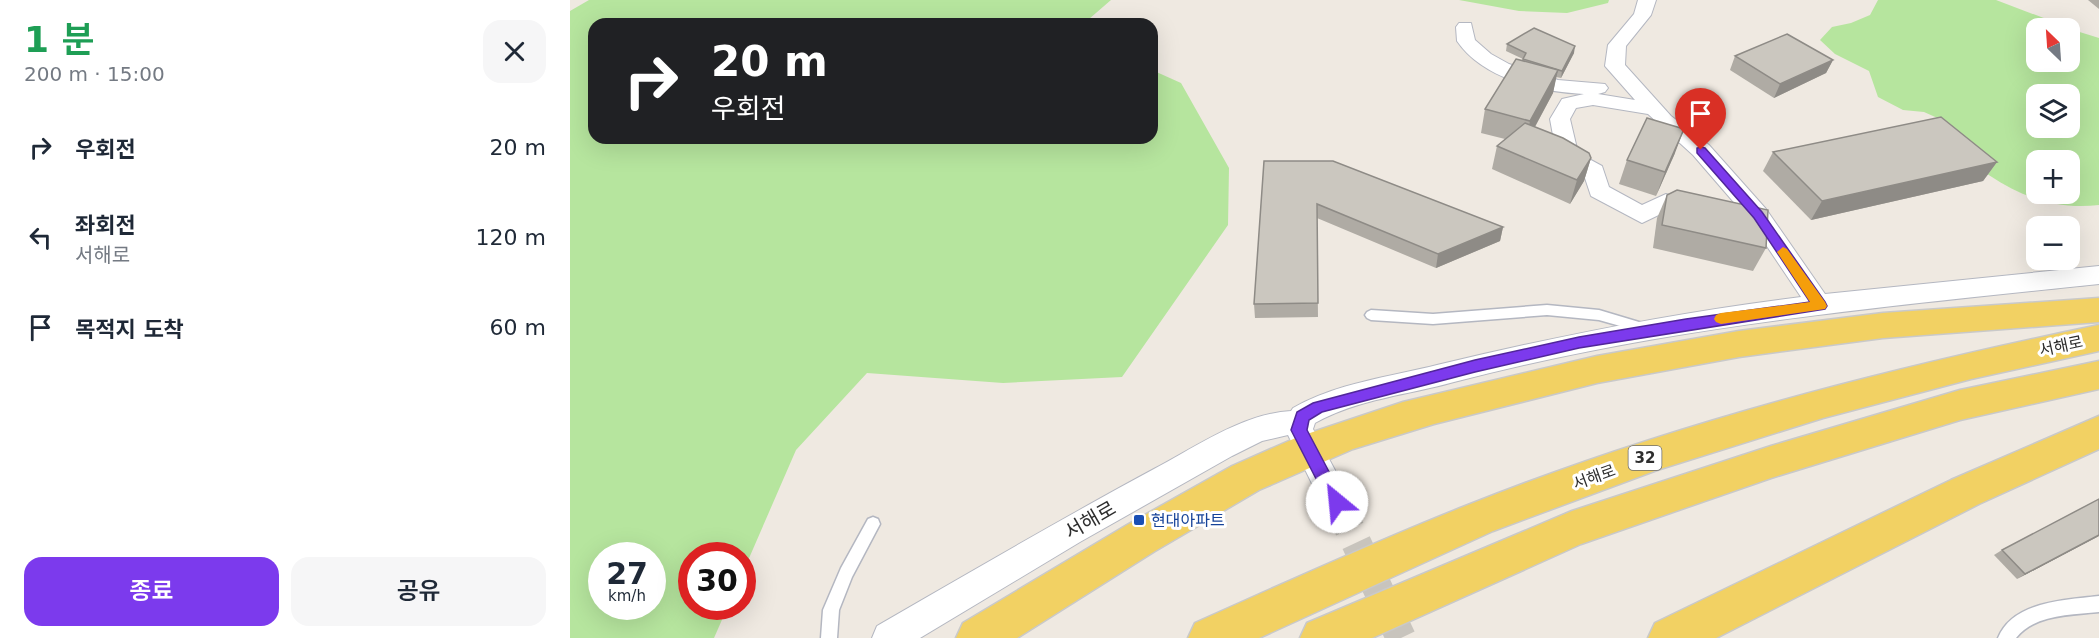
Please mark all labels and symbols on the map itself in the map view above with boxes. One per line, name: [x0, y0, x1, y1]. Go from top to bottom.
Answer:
north arrow: [2026, 18, 2080, 72]
pin: [1675, 88, 1726, 150]
street label: 서해로: [2037, 332, 2085, 360]
road number: 32: [1628, 446, 1662, 470]
street label: 서해로: [1570, 460, 1618, 493]
position arrow: [1305, 470, 1369, 534]
street label: 서해로: [1060, 496, 1120, 544]
place label: 현대아파트: [1151, 511, 1225, 530]
marker: 현대아파트: [1132, 513, 1146, 527]
speed limit sign: 30: [678, 542, 756, 620]

